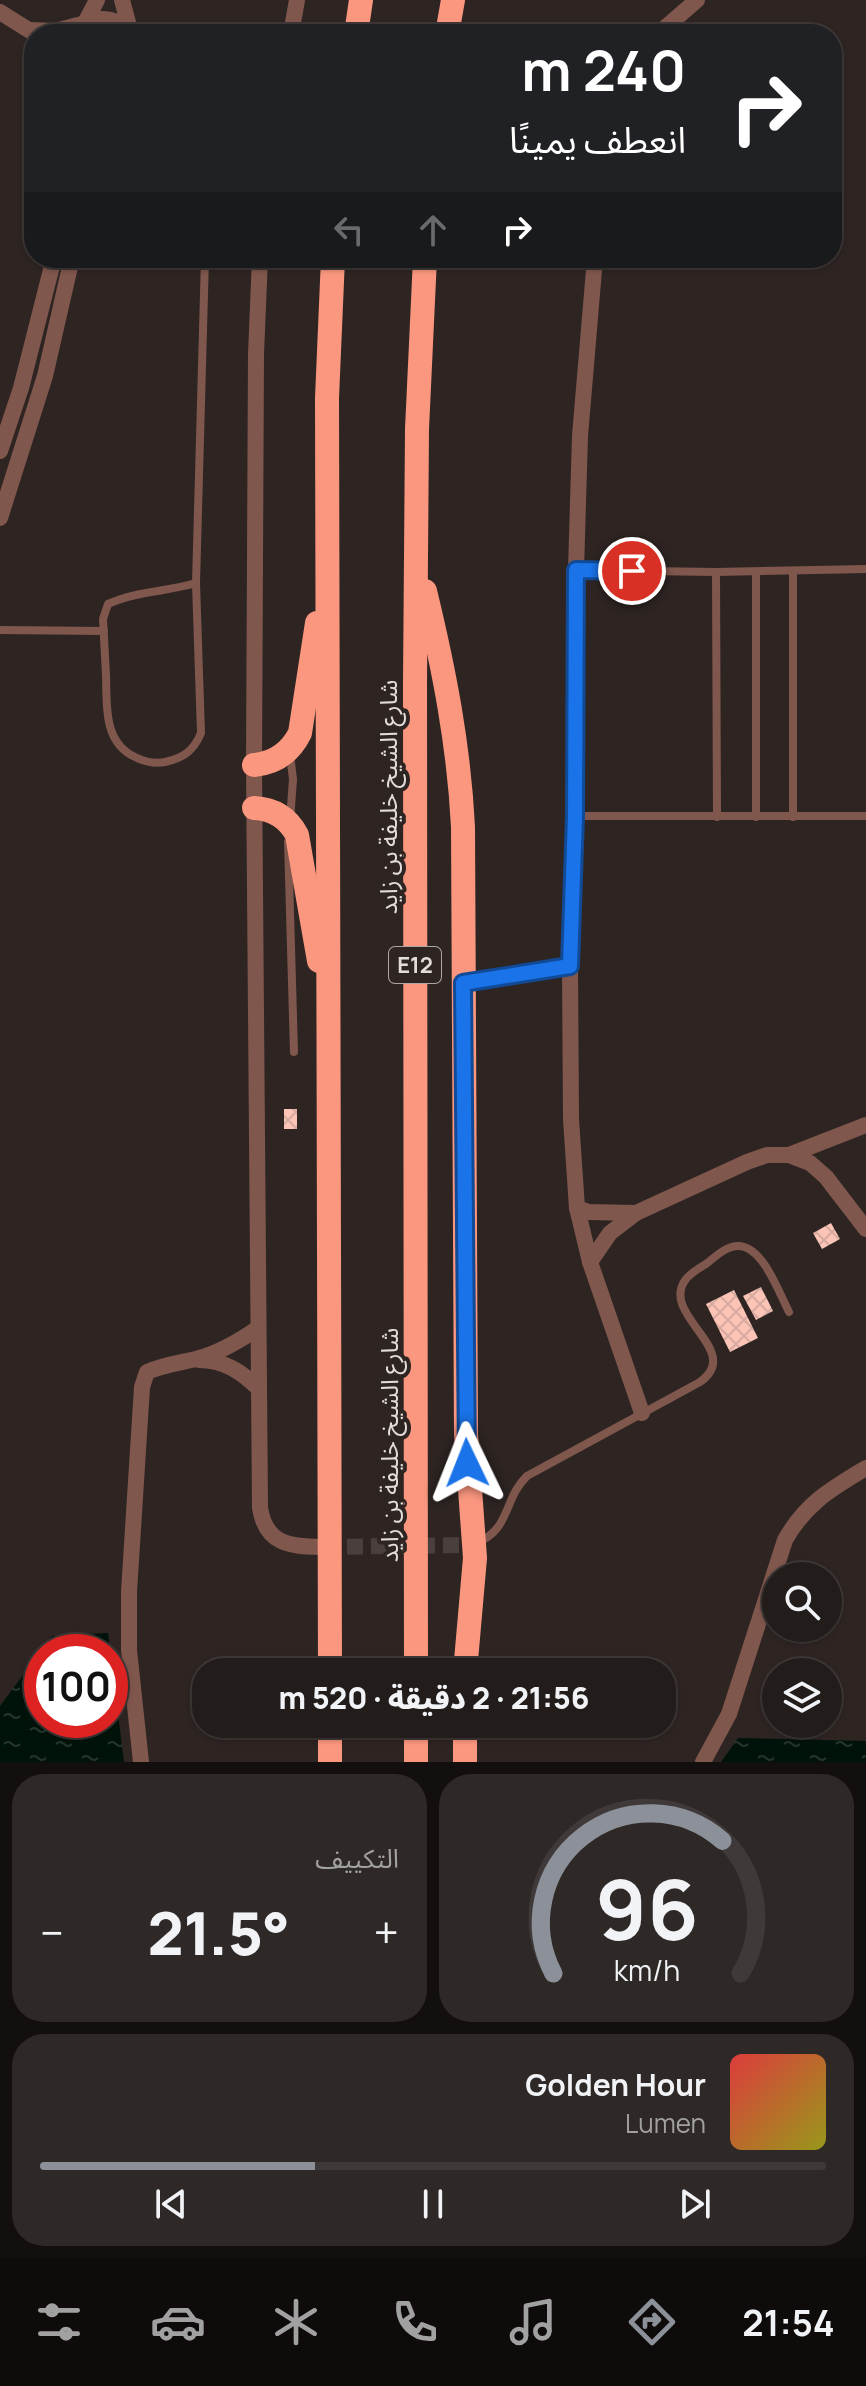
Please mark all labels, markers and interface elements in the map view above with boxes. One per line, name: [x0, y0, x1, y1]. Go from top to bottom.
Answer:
text: 240 m: [521, 31, 686, 108]
icon: right: [714, 56, 818, 160]
text: انعطف يمينًا: [509, 115, 686, 164]
icon: left: [327, 208, 371, 252]
icon: ahead: [411, 208, 455, 252]
icon: right: [495, 208, 539, 252]
pin: [598, 537, 666, 605]
icon: arrive: [610, 549, 654, 593]
street label: شارع الشيخ خليفة بن زايد: [371, 680, 406, 914]
road number: E12: [389, 947, 441, 983]
street label: شارع الشيخ خليفة بن زايد: [372, 1328, 407, 1562]
position arrow: [425, 1421, 509, 1505]
map controls: [762, 1562, 842, 1738]
button: search: [762, 1562, 842, 1642]
speed limit sign: 100: [24, 1634, 128, 1738]
button: layers: [762, 1658, 842, 1738]
text: 21:56 · 2 دقيقة · 520 m: [279, 1677, 589, 1718]
text: التكييف: [315, 1840, 399, 1876]
text: 96: [595, 1851, 698, 1965]
text: 21.5°: [147, 1891, 290, 1973]
text: −: [40, 1902, 64, 1962]
text: +: [374, 1902, 399, 1962]
text: km/h: [613, 1951, 680, 1990]
text: Golden Hour: [525, 2064, 706, 2105]
text: Lumen: [625, 2105, 706, 2141]
icon: previous: [149, 2182, 193, 2226]
icon: pause: [411, 2182, 455, 2226]
icon: next: [673, 2182, 717, 2226]
icon: filters: [31, 2294, 87, 2350]
icon: car: [150, 2294, 206, 2350]
icon: climate: [268, 2294, 324, 2350]
icon: phone: [387, 2294, 443, 2350]
icon: music: [505, 2294, 561, 2350]
icon: directions: [624, 2294, 680, 2350]
text: 21:54: [742, 2298, 835, 2347]

